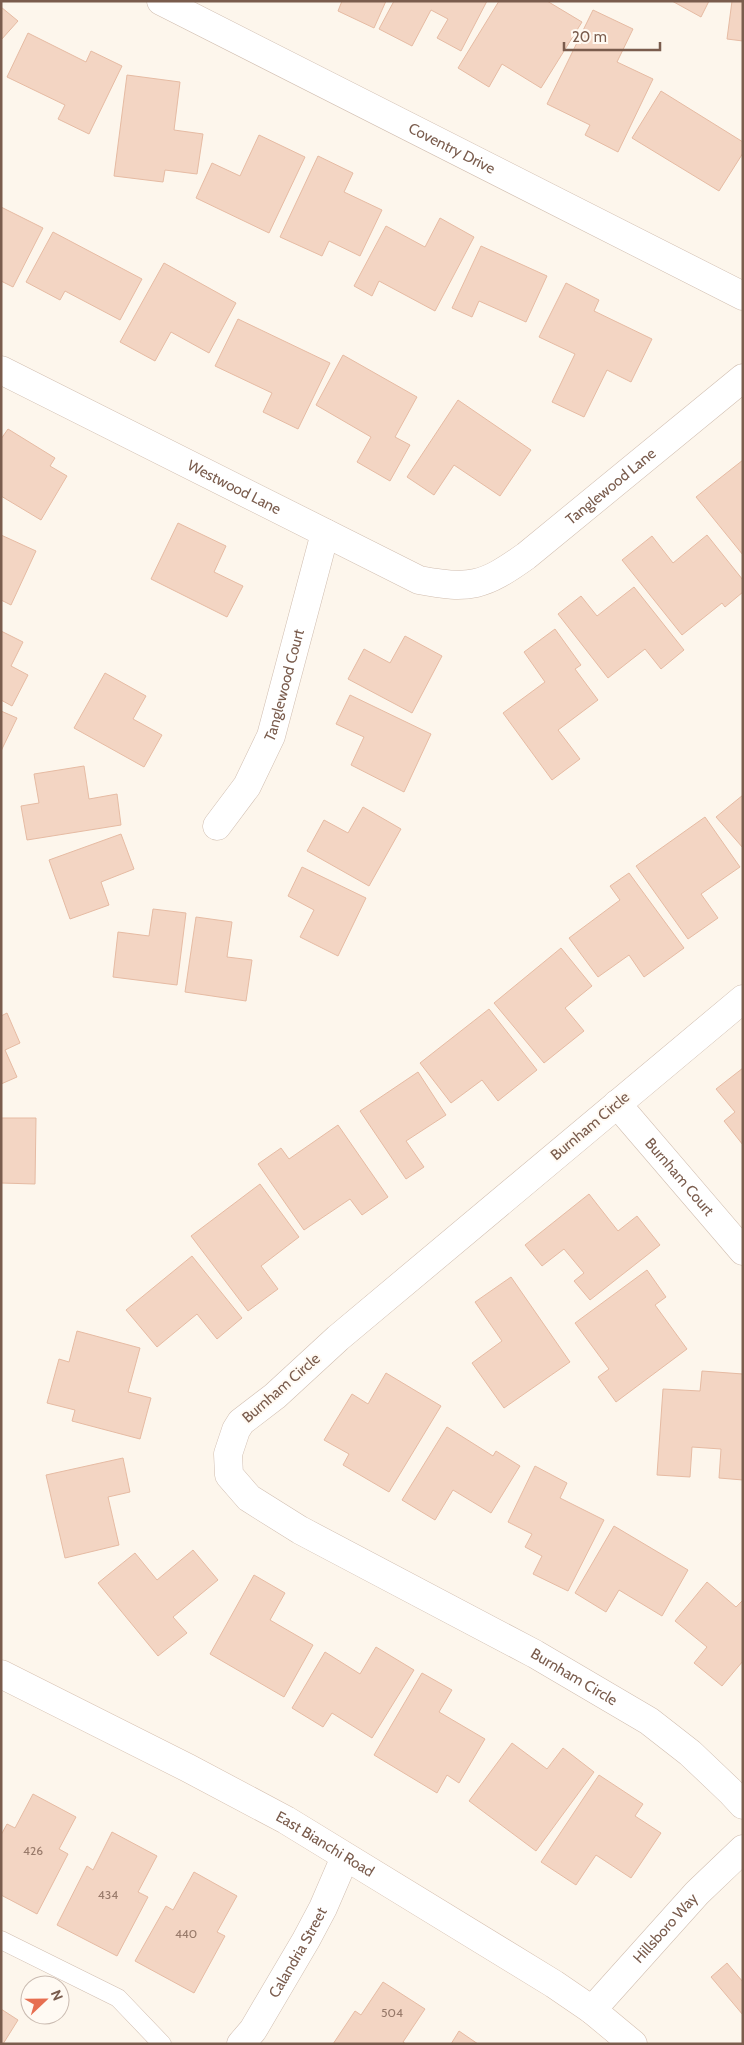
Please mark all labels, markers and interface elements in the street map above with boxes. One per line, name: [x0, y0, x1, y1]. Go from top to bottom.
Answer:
scale bar: [564, 20, 660, 52]
text: 20 m: [572, 28, 607, 46]
street label: Coventry Drive: [405, 119, 498, 178]
street label: Tanglewood Lane: [562, 444, 660, 529]
street label: Westwood Lane: [184, 456, 284, 518]
street label: Tanglewood Court: [261, 627, 308, 745]
street label: Burnham Circle: [547, 1088, 633, 1164]
street label: Burnham Court: [641, 1134, 718, 1219]
street label: Burnham Circle: [238, 1349, 324, 1427]
street label: Burnham Circle: [528, 1645, 621, 1709]
street label: East Bianchi Road: [273, 1807, 377, 1881]
house number: 426: [23, 1843, 43, 1858]
house number: 434: [98, 1887, 118, 1902]
street label: Hillsboro Way: [629, 1889, 702, 1967]
street label: Calandria Street: [265, 1904, 331, 2001]
house number: 440: [175, 1926, 197, 1941]
north arrow: [20, 1975, 70, 2025]
text: N: [47, 1987, 67, 2003]
house number: 504: [381, 2005, 403, 2020]

